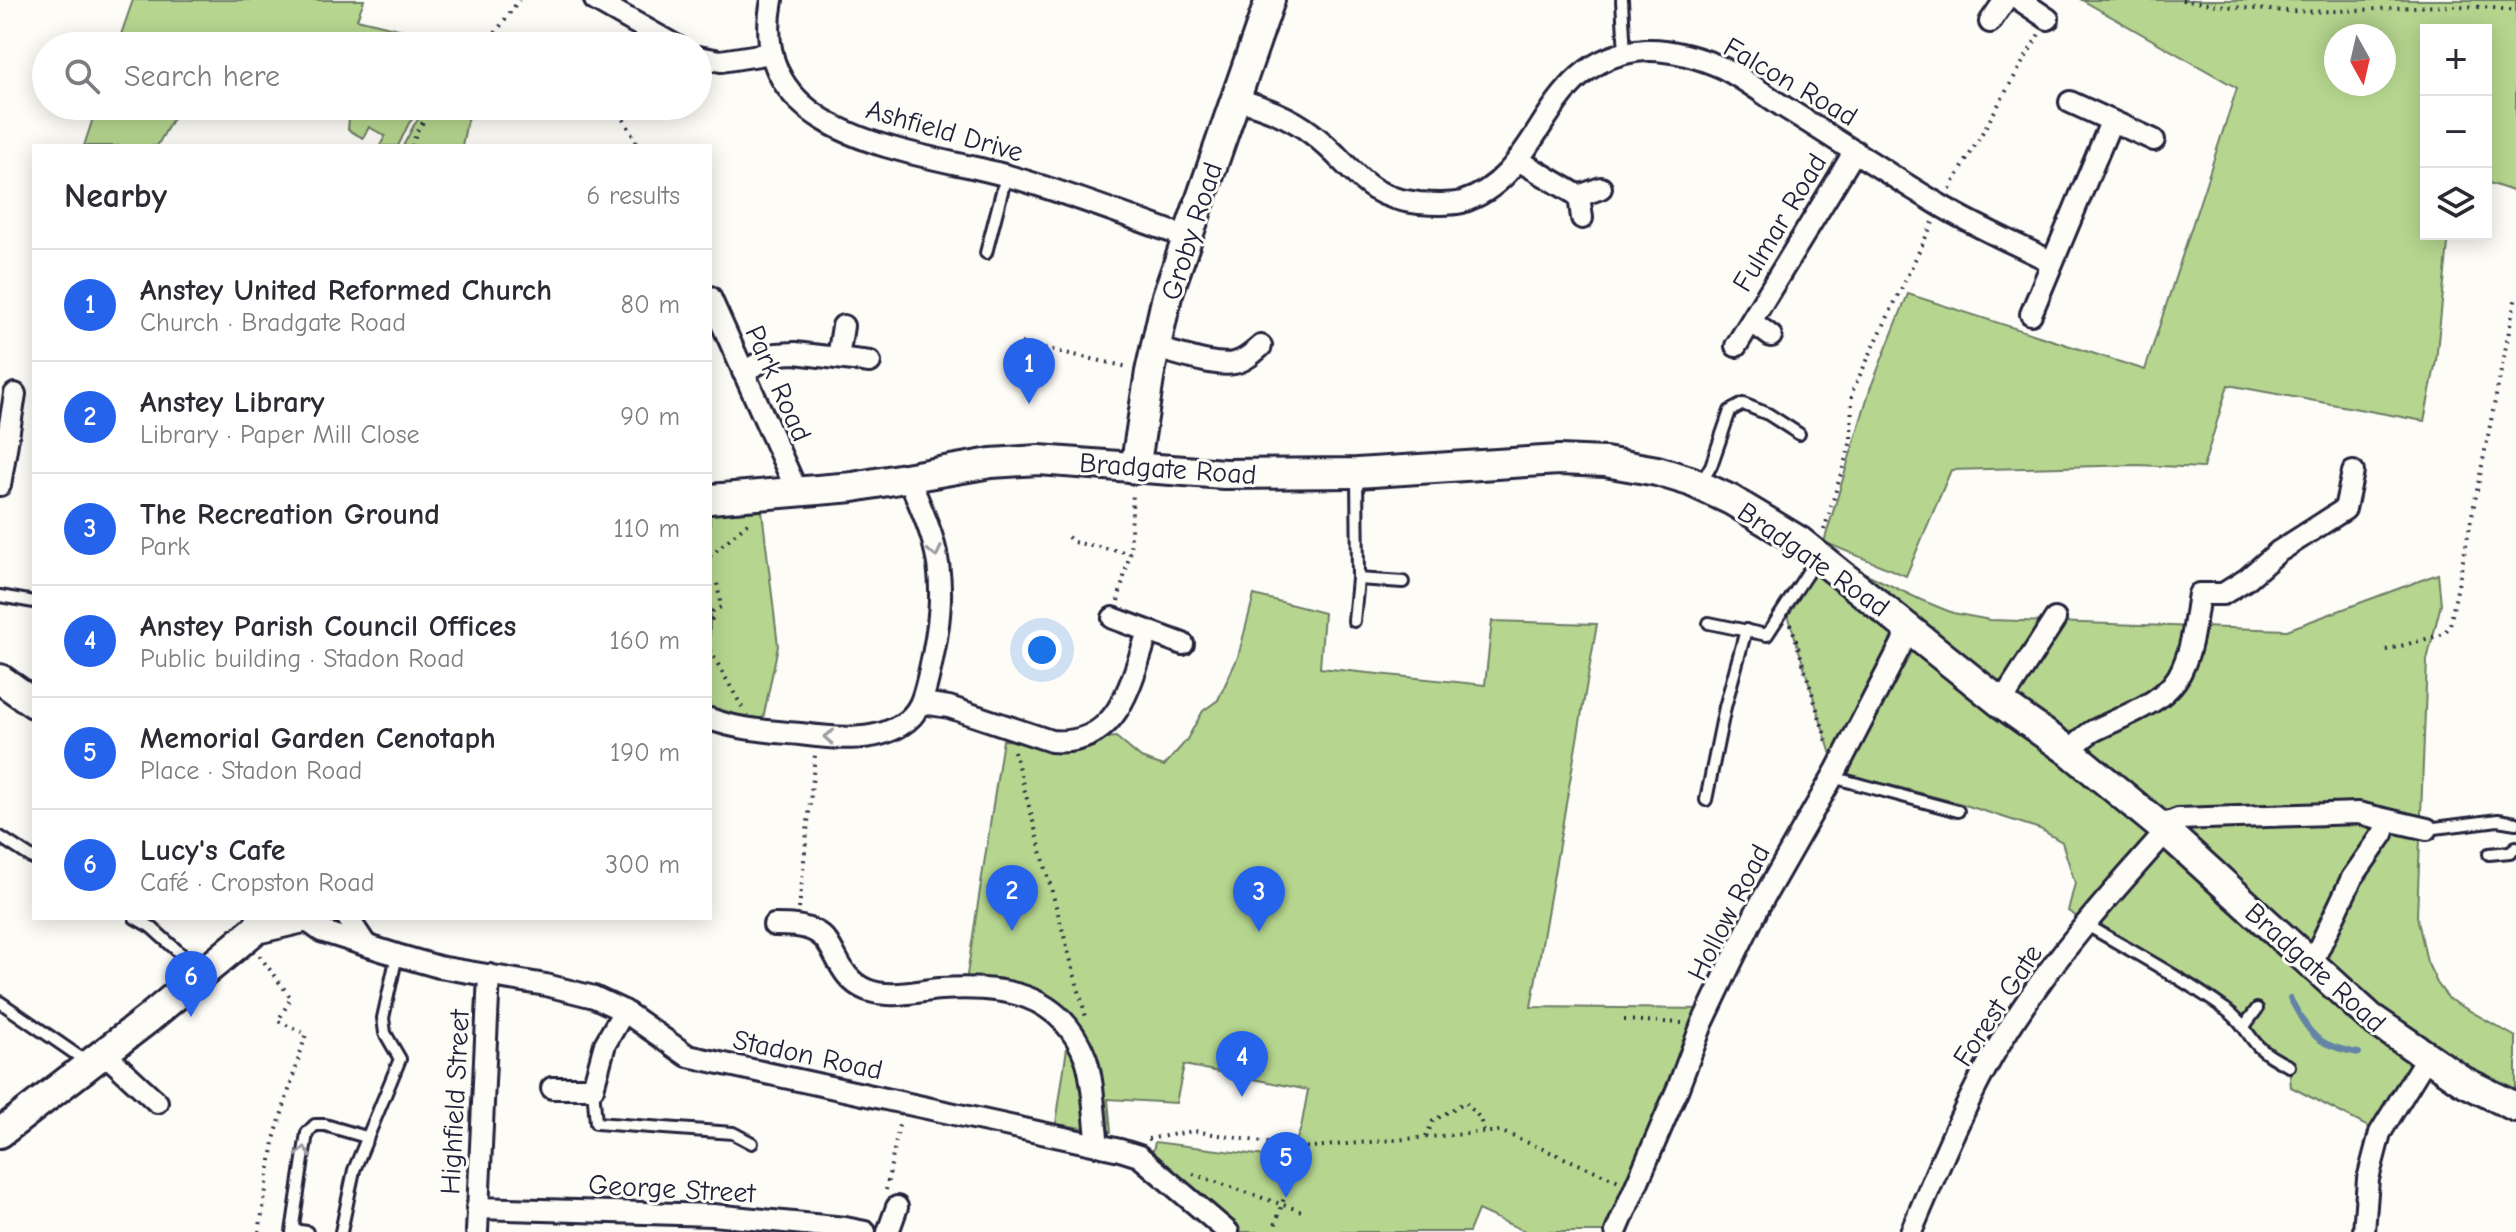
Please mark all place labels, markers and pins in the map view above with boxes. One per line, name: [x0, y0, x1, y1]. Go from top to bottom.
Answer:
pin: 1: [1003, 338, 1055, 404]
pin: 2: [986, 865, 1038, 931]
pin: 3: [1233, 866, 1285, 932]
pin: 6: [165, 951, 217, 1017]
pin: 4: [1216, 1031, 1268, 1097]
pin: 5: [1260, 1132, 1312, 1198]

